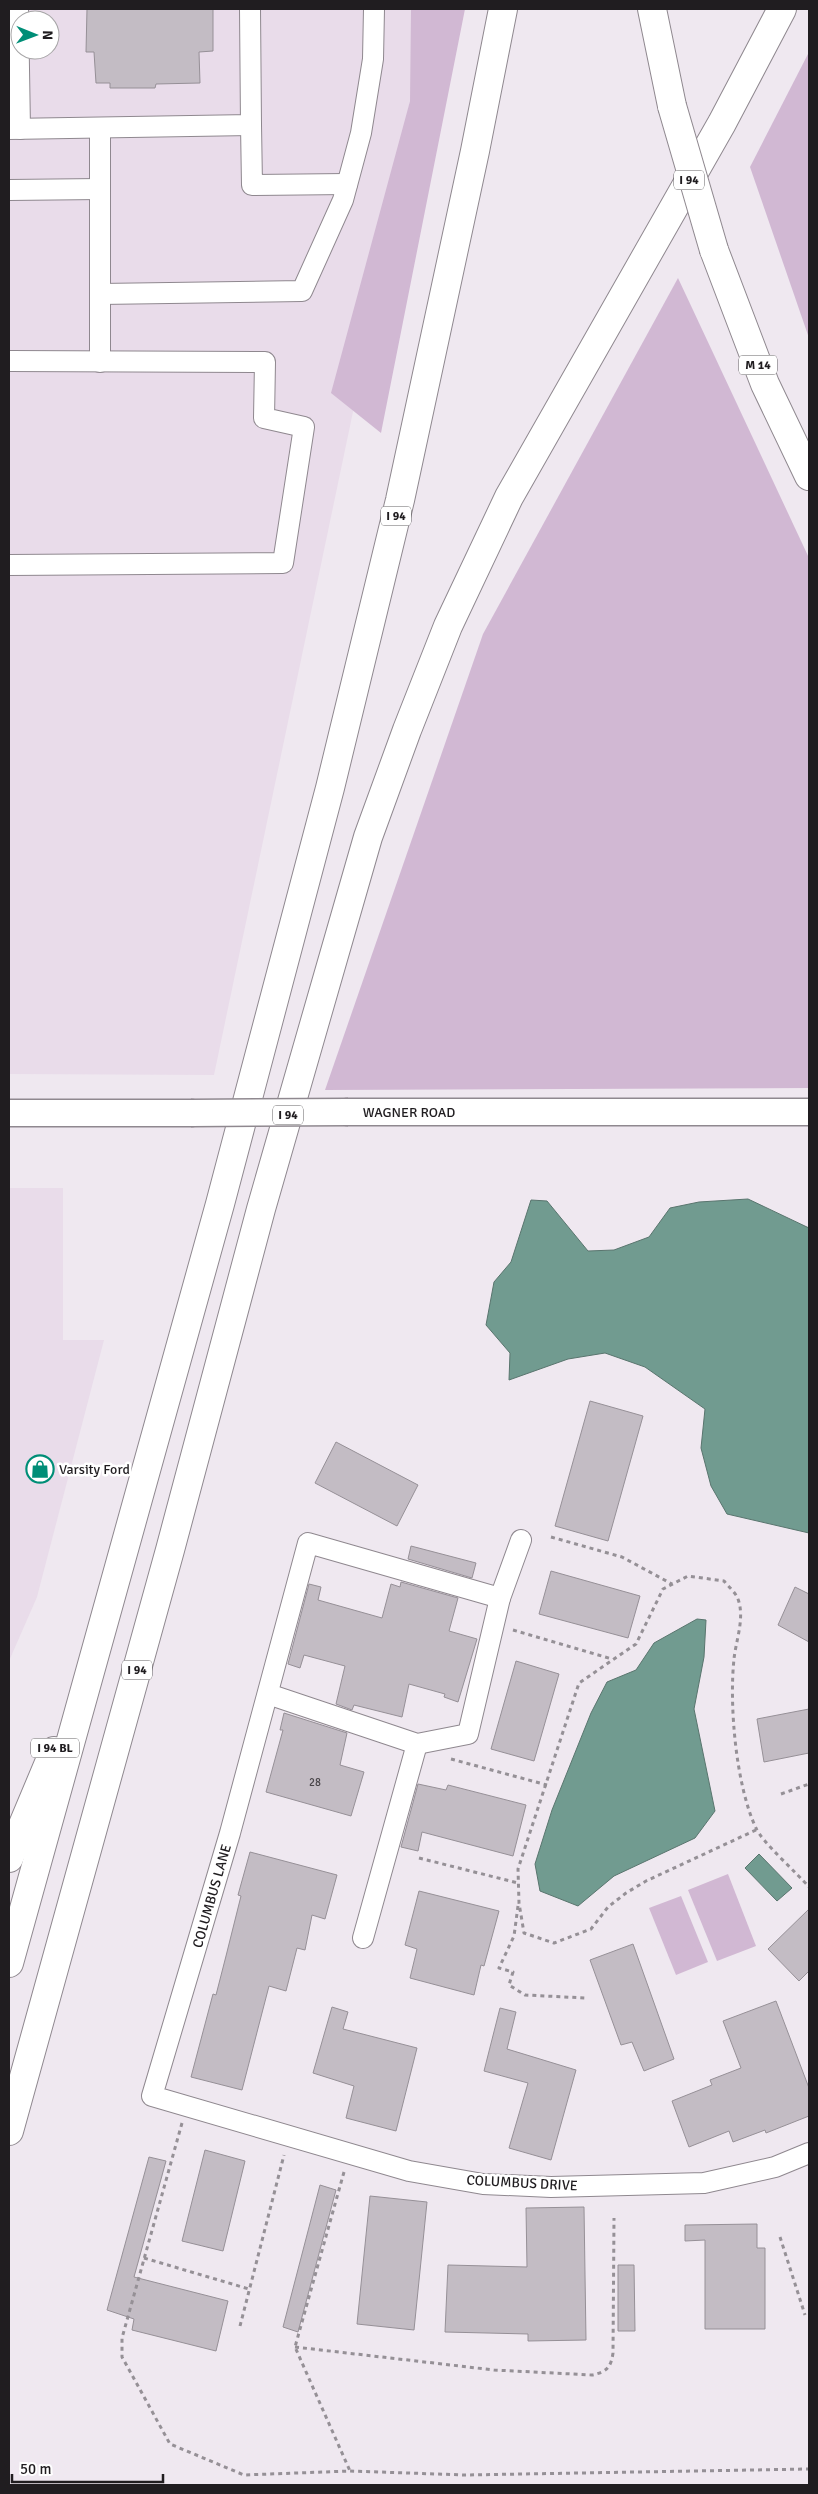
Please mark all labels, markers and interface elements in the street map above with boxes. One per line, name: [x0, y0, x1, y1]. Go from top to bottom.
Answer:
north arrow: [10, 10, 60, 60]
text: N: [39, 30, 56, 40]
road number: I 94: [674, 170, 704, 190]
road number: M 14: [739, 356, 777, 374]
road number: I 94: [381, 506, 411, 526]
street label: WAGNER ROAD: [363, 1104, 455, 1121]
road number: I 94: [273, 1106, 303, 1124]
shop icon: Varsity Ford: [25, 1454, 55, 1484]
place label: Varsity Ford: [59, 1461, 130, 1478]
road number: I 94: [122, 1660, 152, 1680]
road number: I 94 BL: [31, 1739, 79, 1758]
house number: 28: [309, 1776, 321, 1789]
street label: COLUMBUS LANE: [189, 1842, 235, 1950]
street label: COLUMBUS DRIVE: [466, 2172, 578, 2194]
scale bar: [12, 2452, 164, 2484]
text: 50 m: [20, 2460, 51, 2478]

